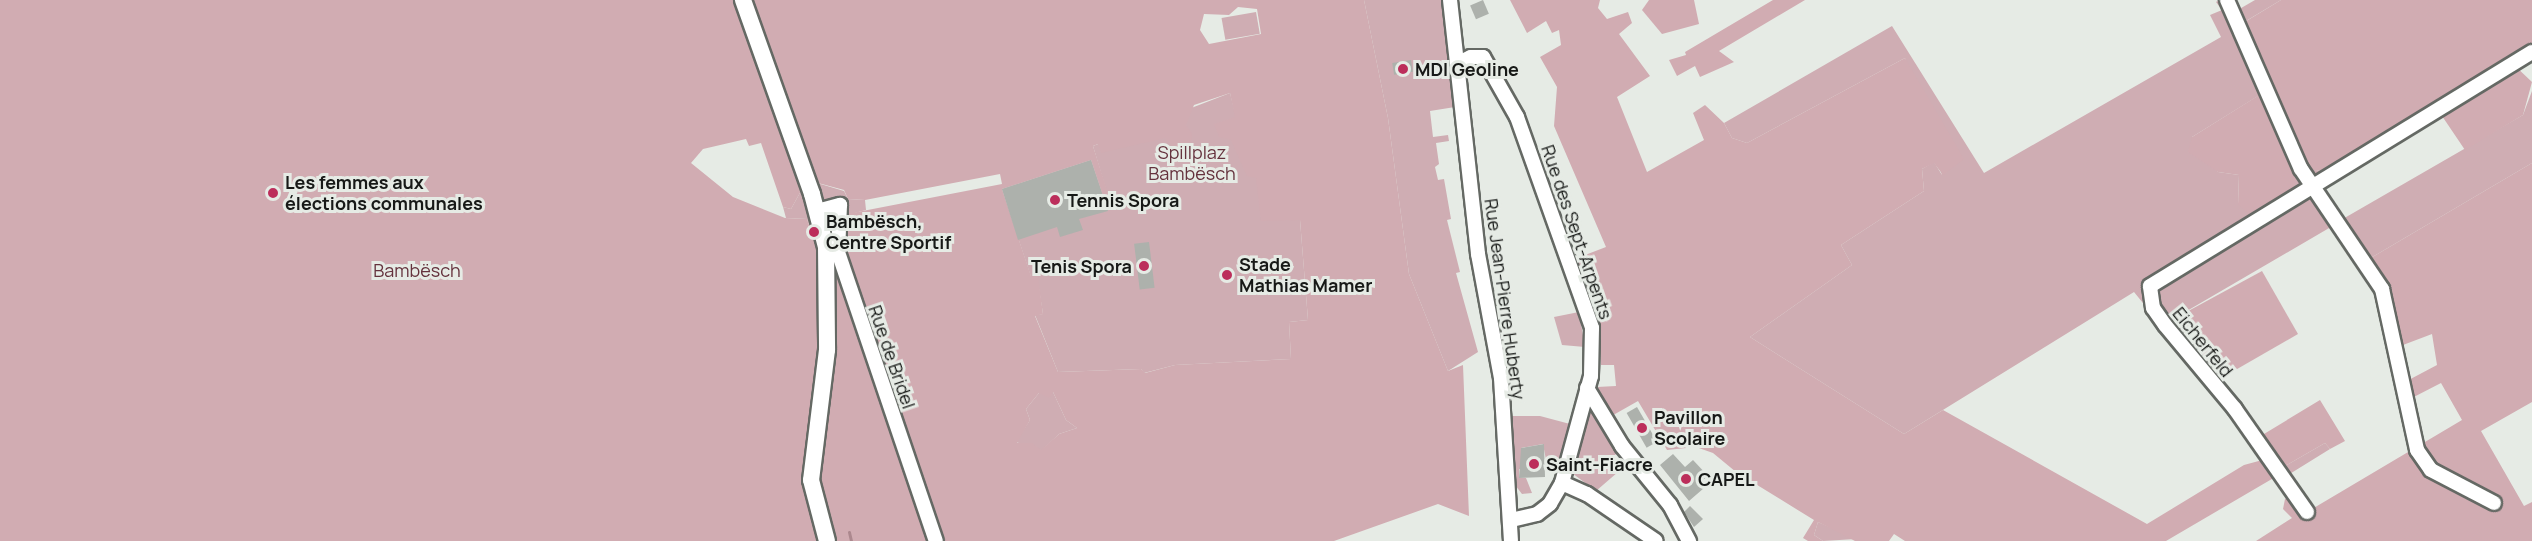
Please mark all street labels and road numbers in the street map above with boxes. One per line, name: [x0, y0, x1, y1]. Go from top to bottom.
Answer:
street label: Rue des Sept-Arpents: [1537, 142, 1617, 322]
street label: Rue Jean-Pierre Huberty: [1480, 197, 1530, 401]
street label: Rue de Bridel: [864, 302, 920, 412]
street label: Eicherfeld: [2168, 303, 2238, 381]

